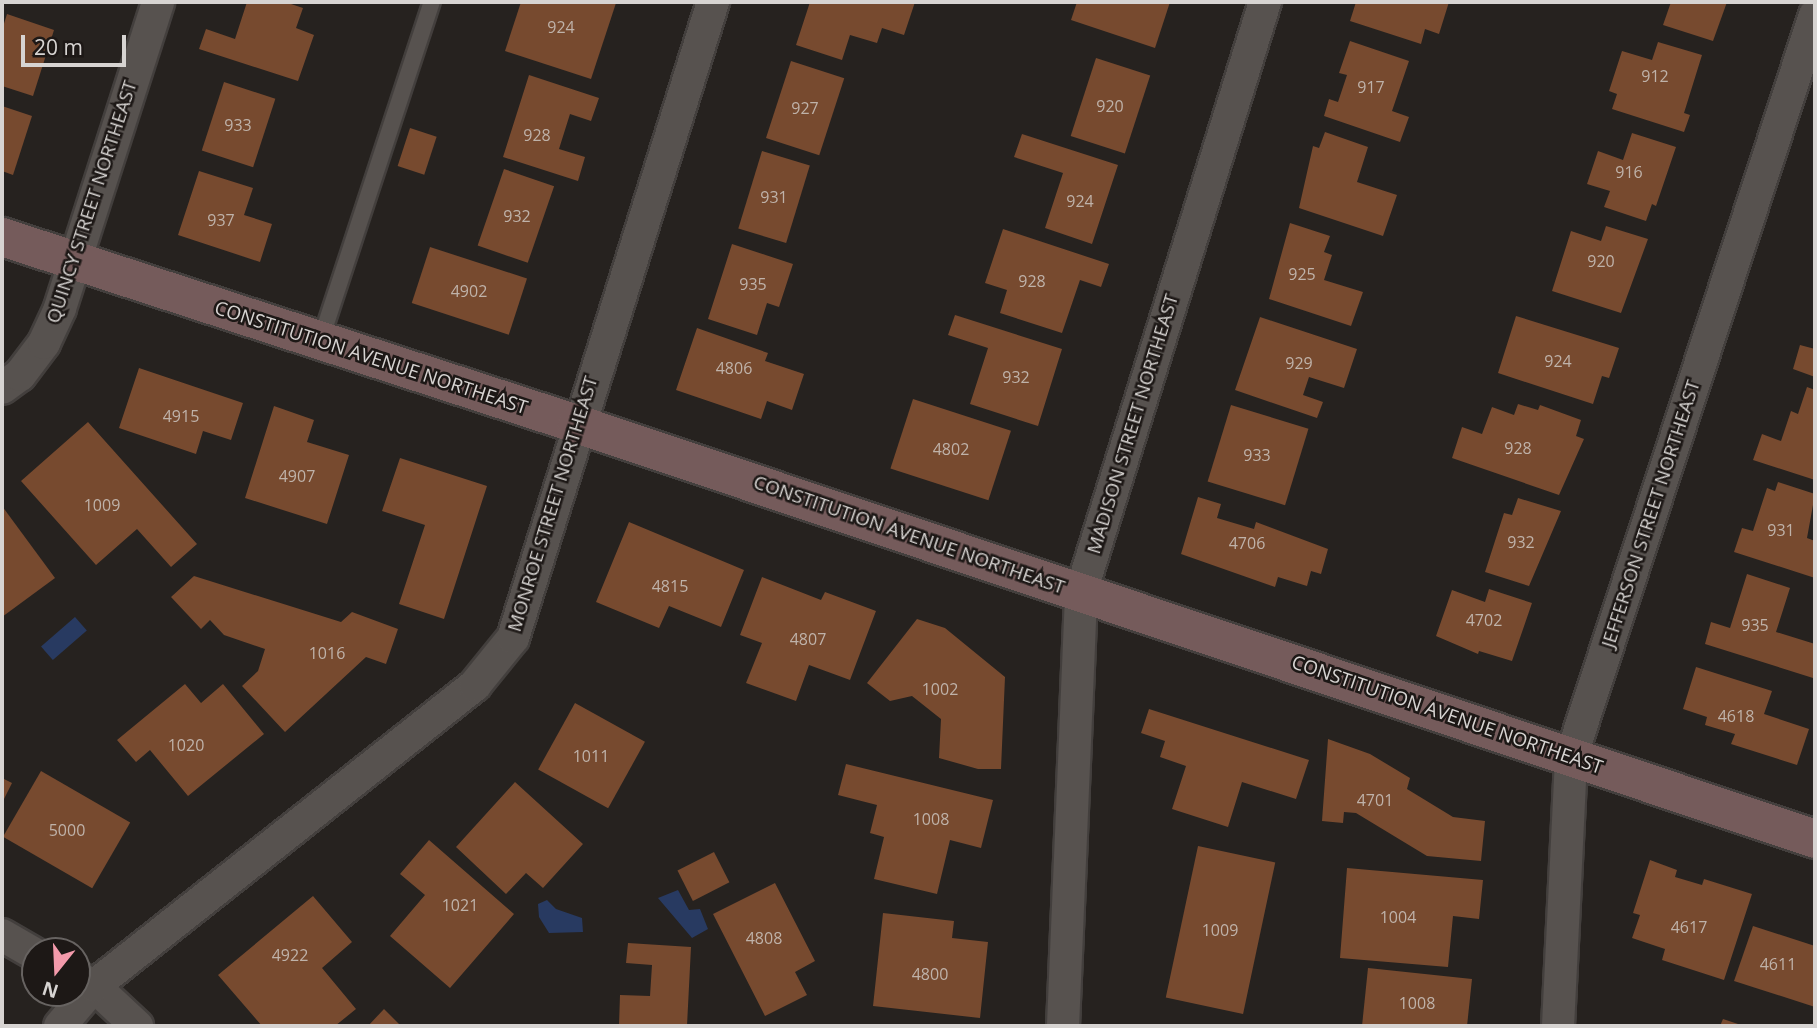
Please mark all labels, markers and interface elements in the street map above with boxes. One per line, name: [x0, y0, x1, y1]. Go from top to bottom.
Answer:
house number: 924: [547, 17, 575, 37]
scale bar: [24, 21, 130, 65]
text: 20 m: [34, 33, 83, 61]
house number: 912: [1641, 66, 1669, 86]
house number: 917: [1357, 77, 1385, 97]
street label: QUINCY STREET NORTHEAST: [42, 78, 142, 326]
house number: 920: [1096, 96, 1124, 116]
house number: 927: [791, 98, 819, 118]
house number: 933: [224, 115, 252, 135]
house number: 928: [523, 125, 551, 145]
house number: 916: [1615, 162, 1643, 182]
house number: 931: [760, 187, 788, 207]
house number: 924: [1066, 191, 1094, 211]
house number: 932: [503, 206, 531, 226]
house number: 937: [207, 210, 235, 230]
house number: 920: [1587, 251, 1615, 271]
house number: 925: [1288, 264, 1316, 284]
house number: 928: [1018, 271, 1046, 291]
house number: 935: [739, 274, 767, 294]
house number: 4902: [451, 281, 487, 301]
street label: MADISON STREET NORTHEAST: [1083, 291, 1183, 557]
street label: CONSTITUTION AVENUE NORTHEAST: [212, 297, 530, 419]
house number: 924: [1544, 351, 1572, 371]
house number: 929: [1285, 353, 1313, 373]
house number: 4806: [716, 358, 752, 378]
house number: 932: [1002, 367, 1030, 387]
street label: MONROE STREET NORTHEAST: [503, 373, 603, 635]
street label: JEFFERSON STREET NORTHEAST: [1597, 377, 1705, 651]
house number: 4915: [163, 406, 199, 426]
house number: 928: [1504, 438, 1532, 458]
house number: 4802: [933, 439, 969, 459]
house number: 933: [1243, 445, 1271, 465]
house number: 4907: [279, 466, 315, 486]
street label: CONSTITUTION AVENUE NORTHEAST: [750, 471, 1068, 599]
house number: 1009: [84, 495, 120, 515]
house number: 931: [1767, 520, 1795, 540]
house number: 932: [1507, 532, 1535, 552]
house number: 4706: [1229, 533, 1265, 553]
house number: 4815: [652, 576, 688, 596]
house number: 4702: [1466, 610, 1502, 630]
house number: 935: [1741, 615, 1769, 635]
house number: 4807: [790, 629, 826, 649]
house number: 1016: [309, 643, 345, 663]
street label: CONSTITUTION AVENUE NORTHEAST: [1288, 651, 1606, 779]
house number: 1002: [922, 679, 958, 699]
house number: 4618: [1718, 706, 1754, 726]
house number: 1020: [168, 735, 204, 755]
house number: 1011: [573, 746, 609, 766]
house number: 4701: [1357, 790, 1393, 810]
house number: 1008: [913, 809, 949, 829]
house number: 5000: [49, 820, 85, 840]
house number: 1021: [442, 895, 478, 915]
house number: 1004: [1380, 907, 1416, 927]
house number: 4617: [1671, 917, 1707, 937]
house number: 1009: [1202, 920, 1238, 940]
house number: 4808: [746, 928, 782, 948]
north arrow: [21, 937, 91, 1007]
house number: 4922: [272, 945, 308, 965]
house number: 4611: [1760, 954, 1796, 974]
house number: 4800: [912, 964, 948, 984]
text: N: [39, 975, 62, 1005]
house number: 1008: [1399, 993, 1435, 1013]

